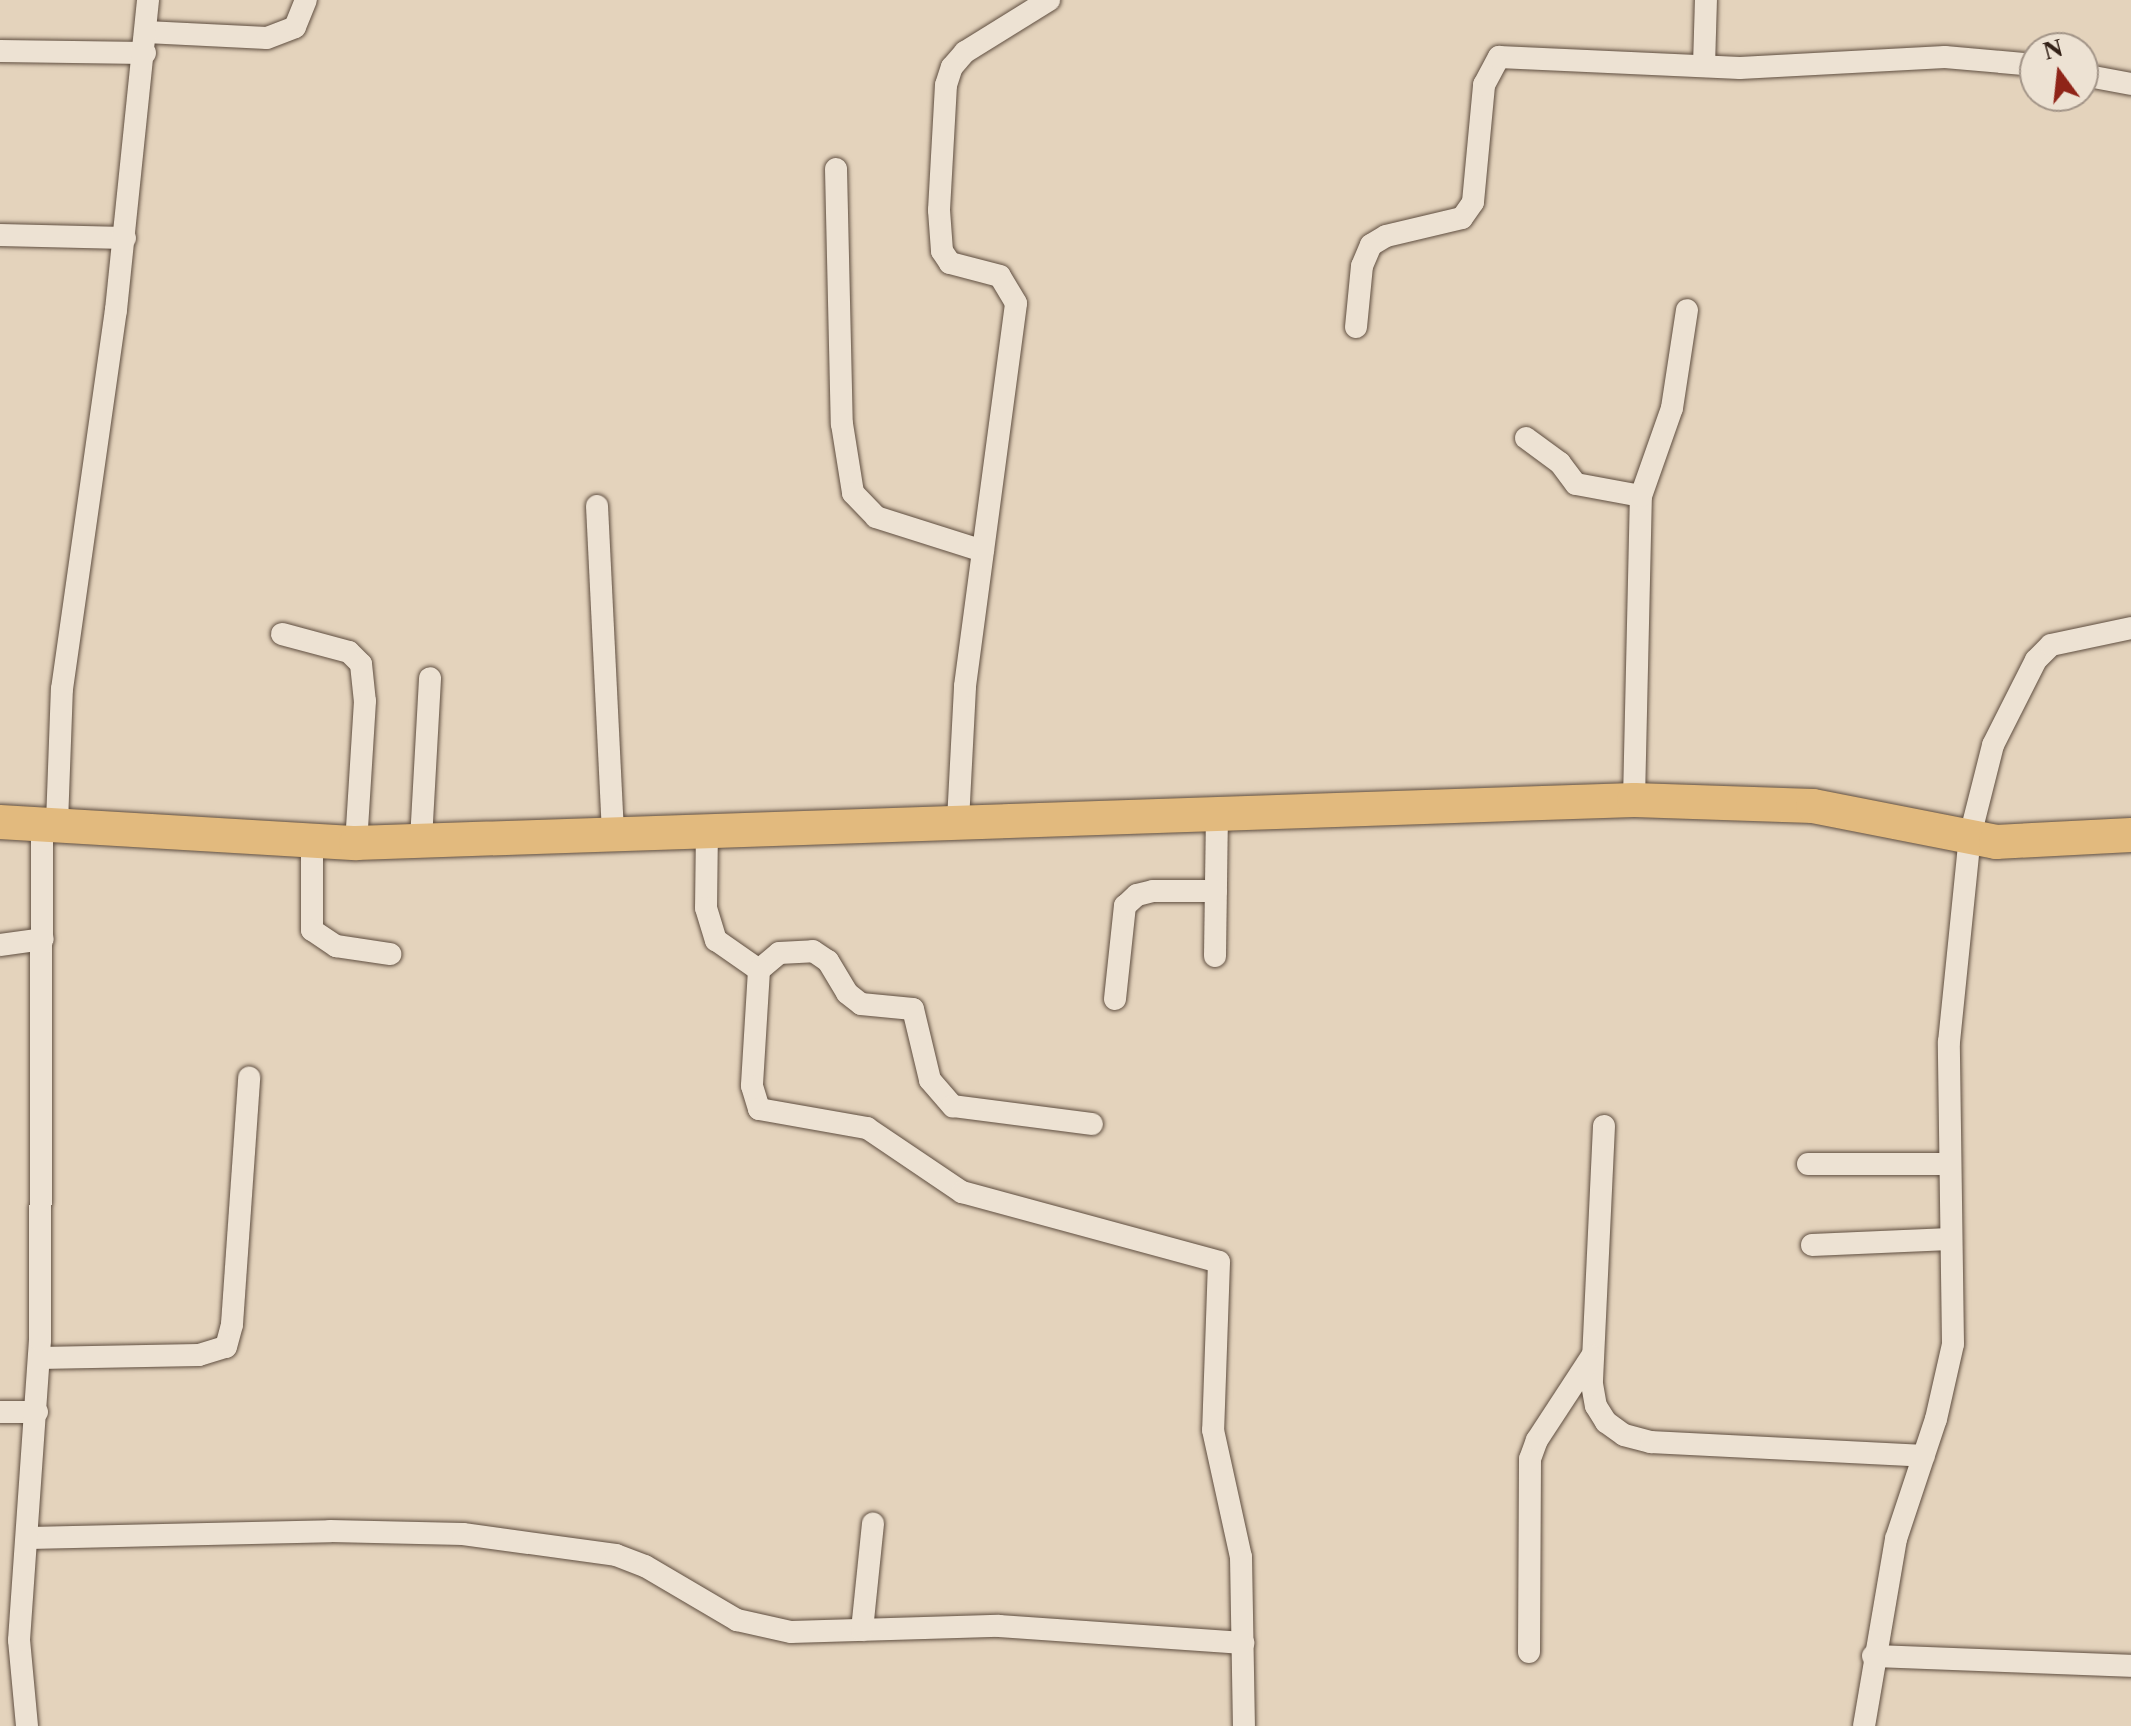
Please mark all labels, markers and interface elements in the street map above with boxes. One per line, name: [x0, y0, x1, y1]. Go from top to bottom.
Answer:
north arrow: [2019, 32, 2099, 112]
text: N: [2040, 35, 2066, 66]

